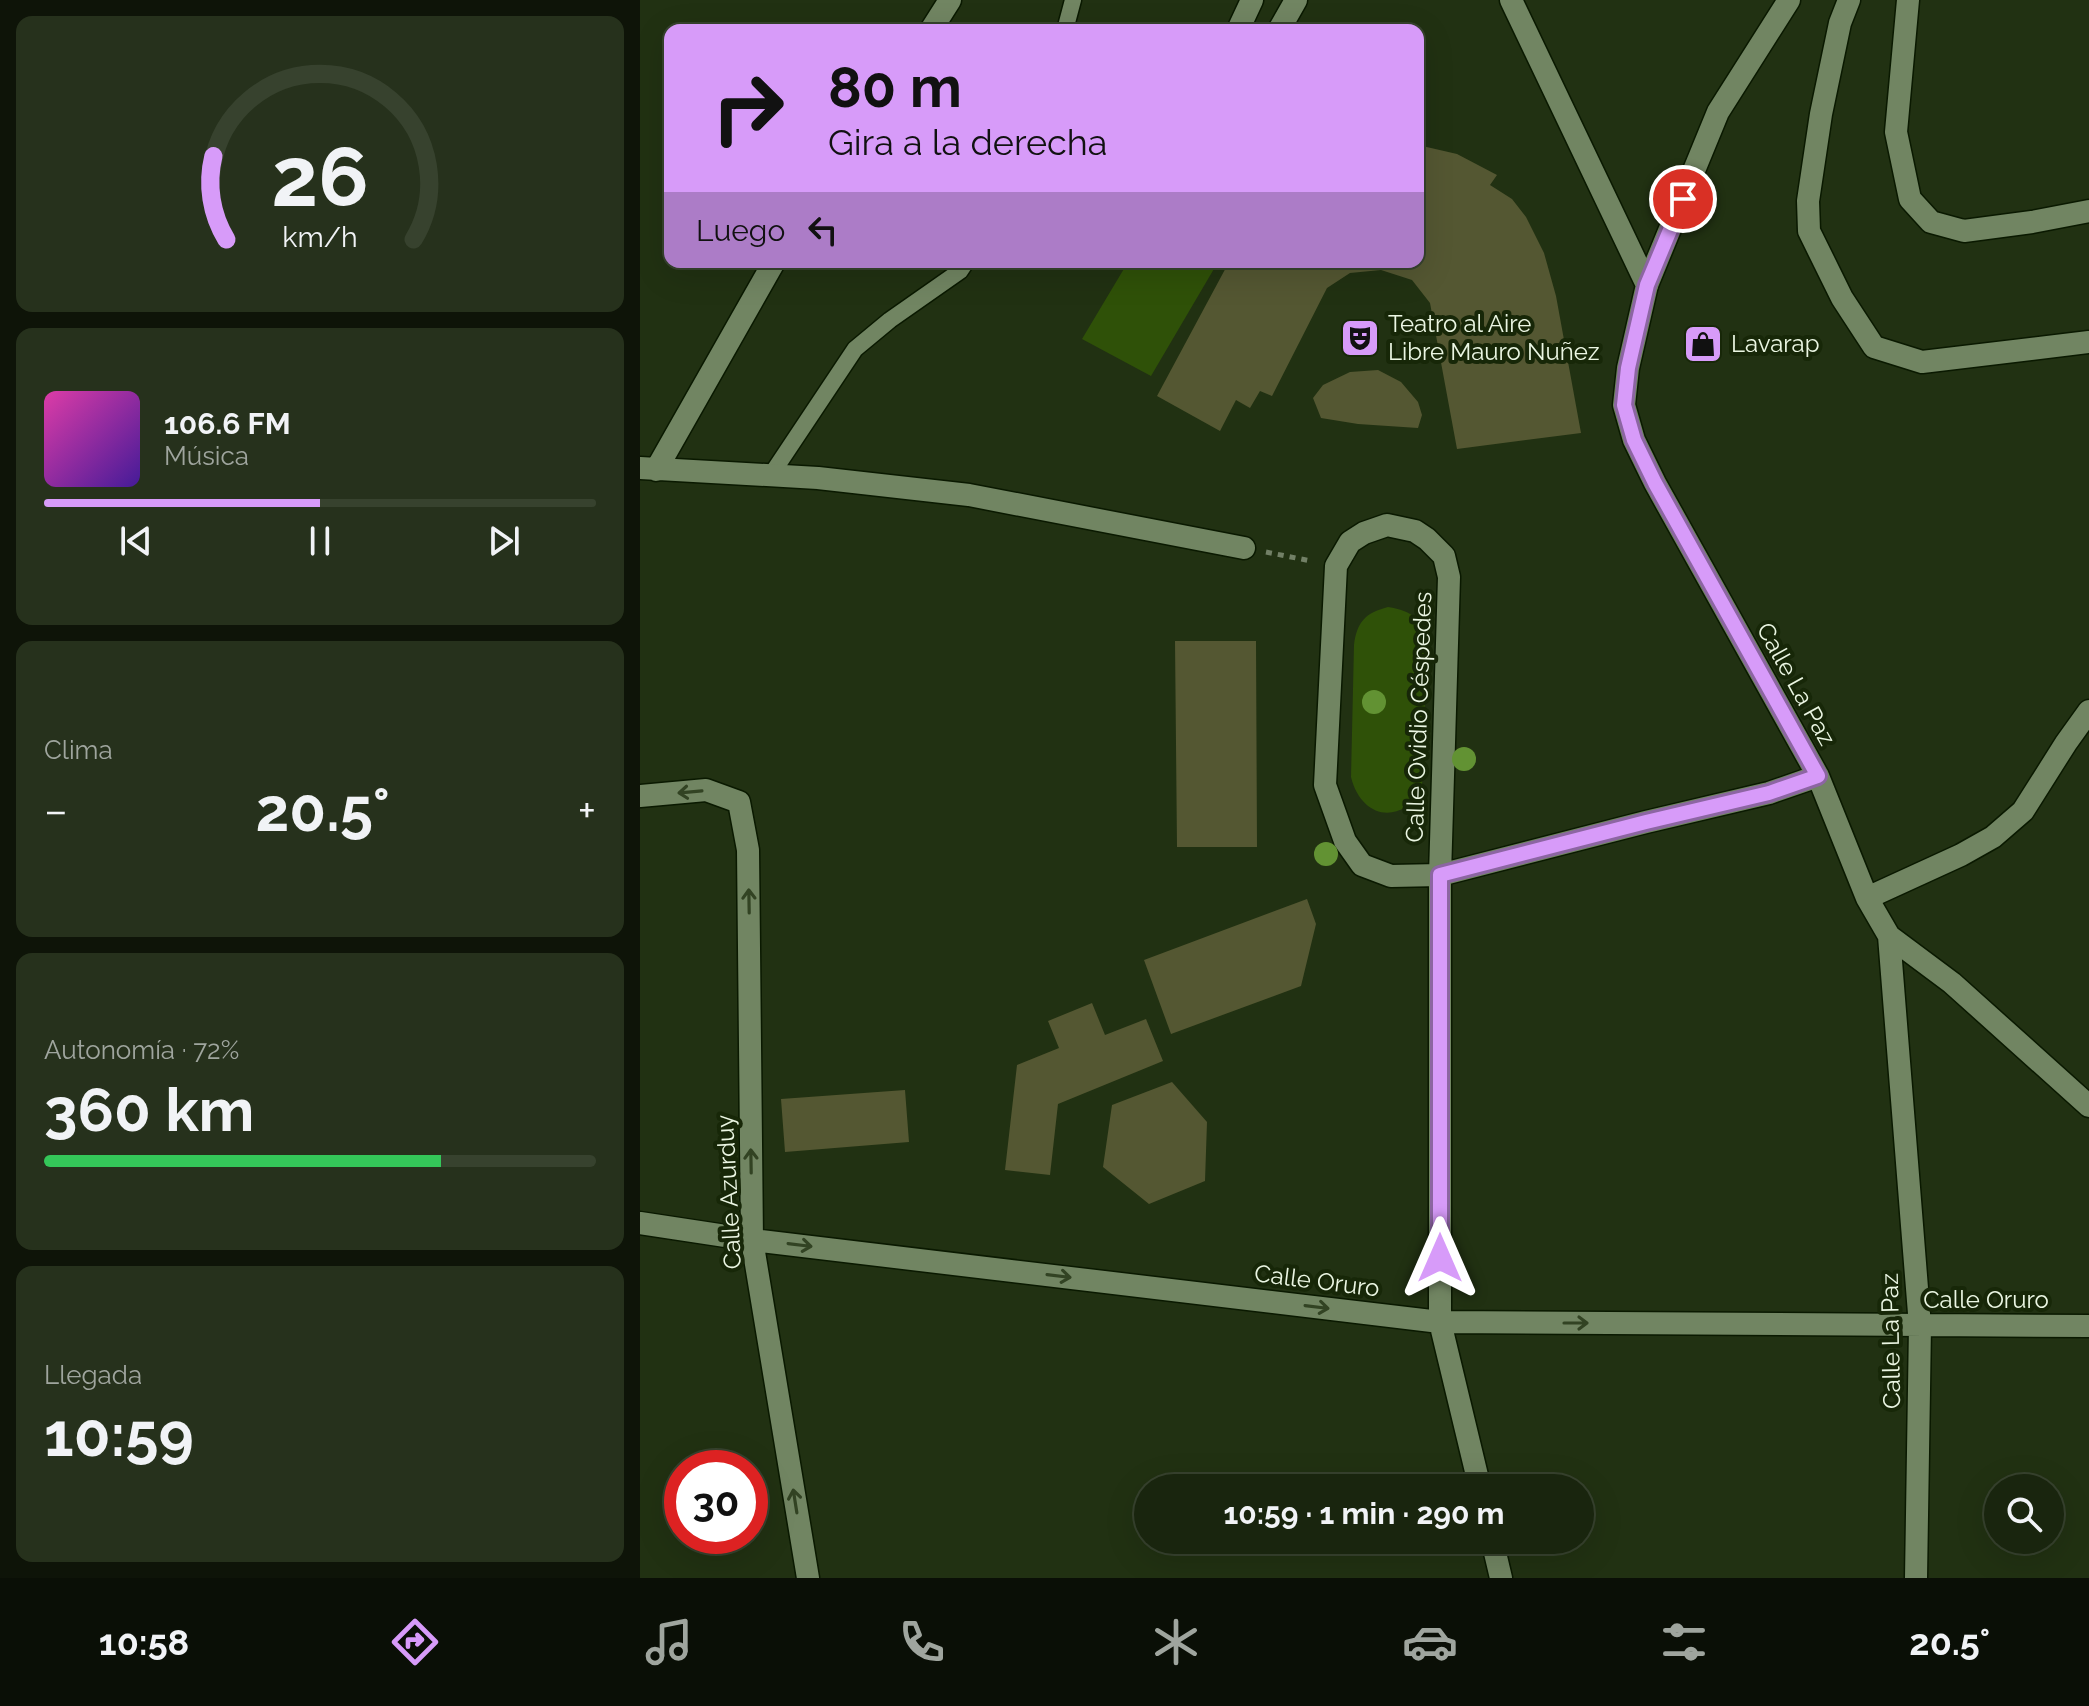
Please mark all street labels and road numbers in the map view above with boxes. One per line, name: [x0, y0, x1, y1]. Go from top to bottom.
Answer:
street label: Calle Ovidio Céspedes: [1400, 591, 1437, 843]
street label: Calle La Paz: [1751, 617, 1842, 750]
street label: Calle Azurduy: [710, 1114, 747, 1270]
street label: Calle Oruro: [1253, 1258, 1381, 1303]
street label: Calle La Paz: [1875, 1273, 1906, 1409]
street label: Calle Oruro: [1923, 1285, 2049, 1314]

